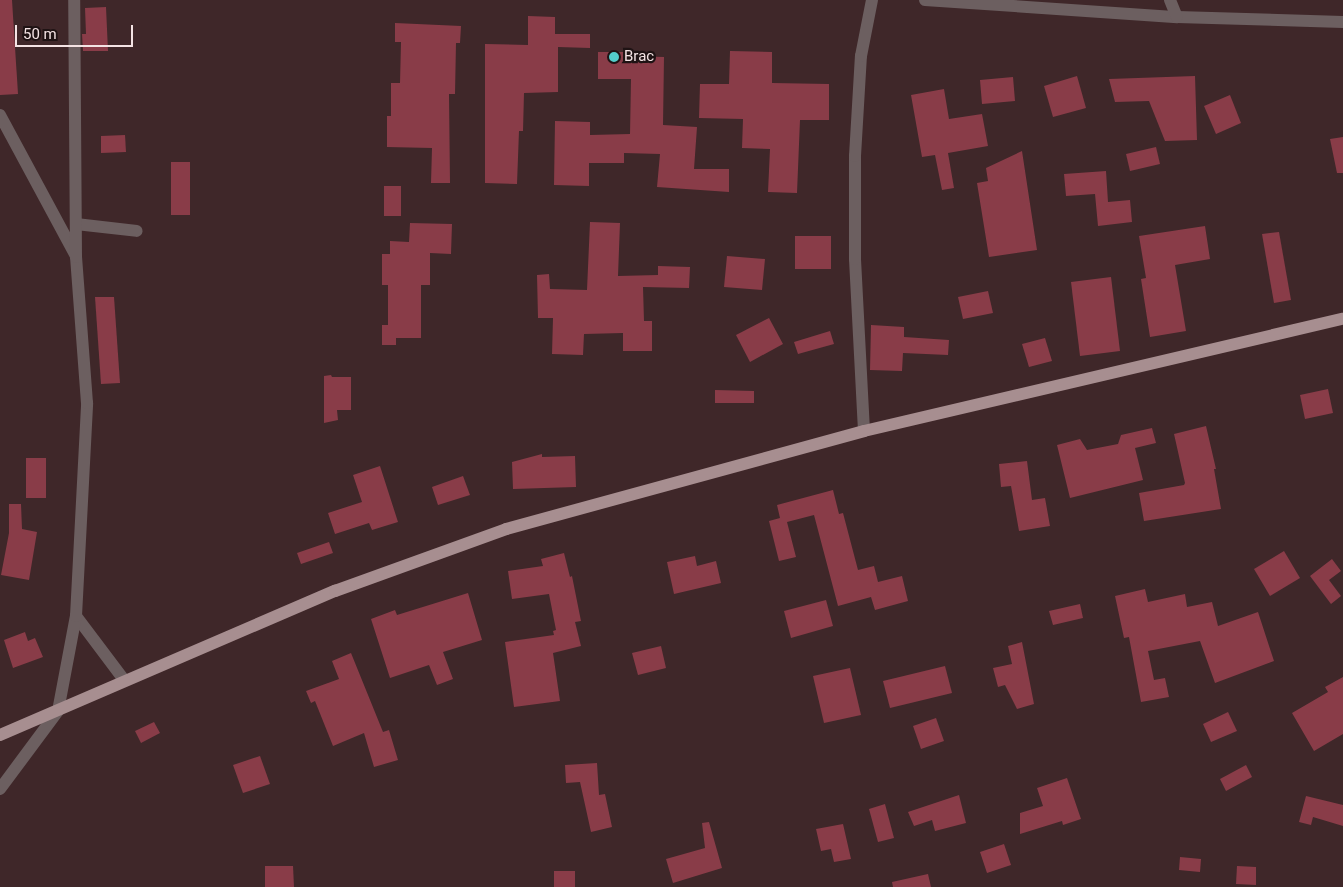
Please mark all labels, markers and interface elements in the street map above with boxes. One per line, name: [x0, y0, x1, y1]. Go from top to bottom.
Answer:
scale bar: [18, 15, 135, 47]
text: 50 m: [23, 25, 57, 43]
place label: Brac: [624, 48, 654, 66]
marker: Brac: [608, 51, 620, 63]

